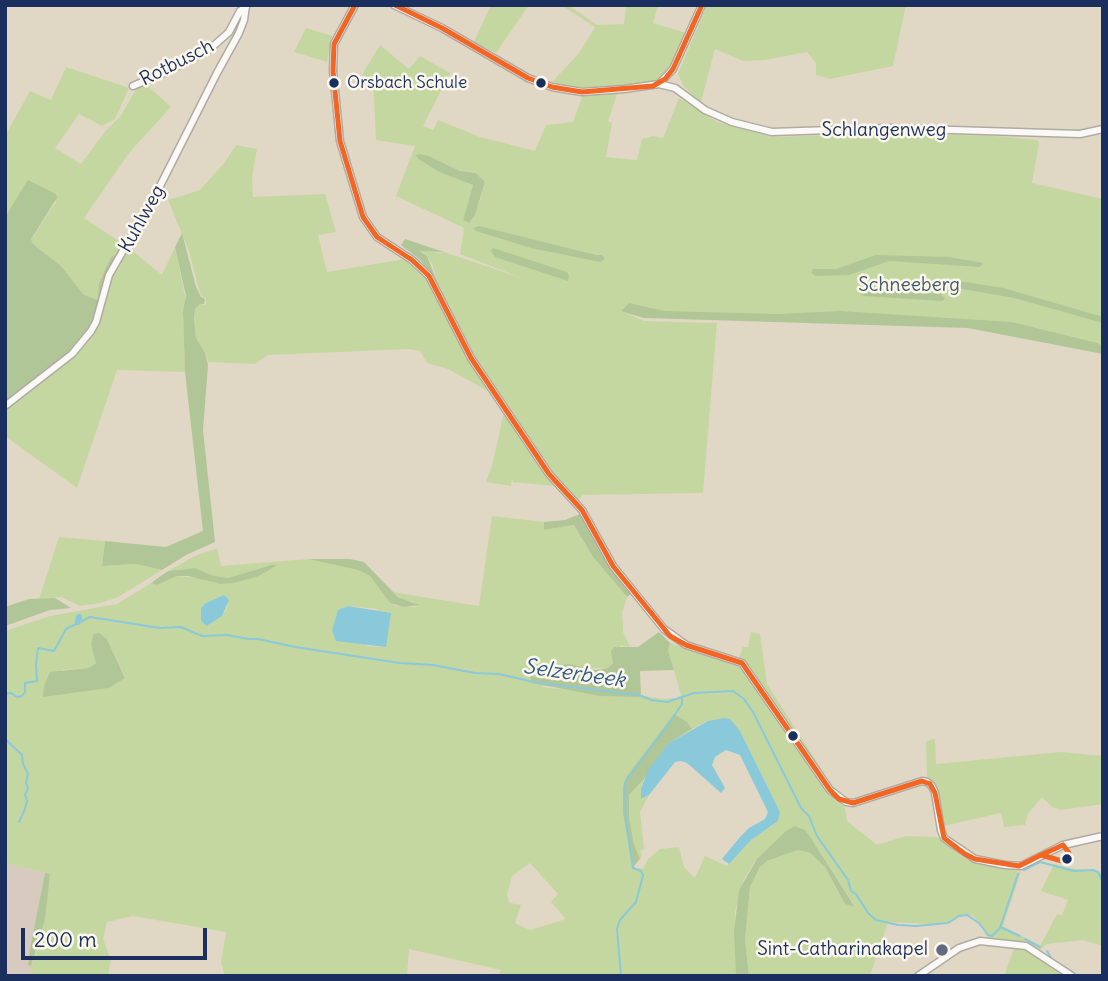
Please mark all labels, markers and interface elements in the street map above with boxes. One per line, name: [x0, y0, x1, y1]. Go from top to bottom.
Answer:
street label: Rotbusch: [136, 35, 218, 91]
place label: Orsbach Schule: [347, 73, 467, 93]
marker: Orsbach Schule: [327, 76, 341, 90]
unlabelled marker: [534, 76, 548, 90]
street label: Schlangenweg: [822, 120, 946, 142]
street label: Kuhlweg: [114, 181, 170, 257]
park label: Schneeberg: [858, 275, 960, 297]
water label: Selzerbeek: [522, 654, 626, 694]
unlabelled marker: [786, 729, 800, 743]
unlabelled marker: [1060, 852, 1074, 866]
scale bar: [24, 914, 210, 958]
text: 200 m: [34, 926, 97, 953]
place label: Sint-Catharinakapel: [757, 939, 928, 961]
marker: Sint-Catharinakapel: [934, 942, 950, 958]

